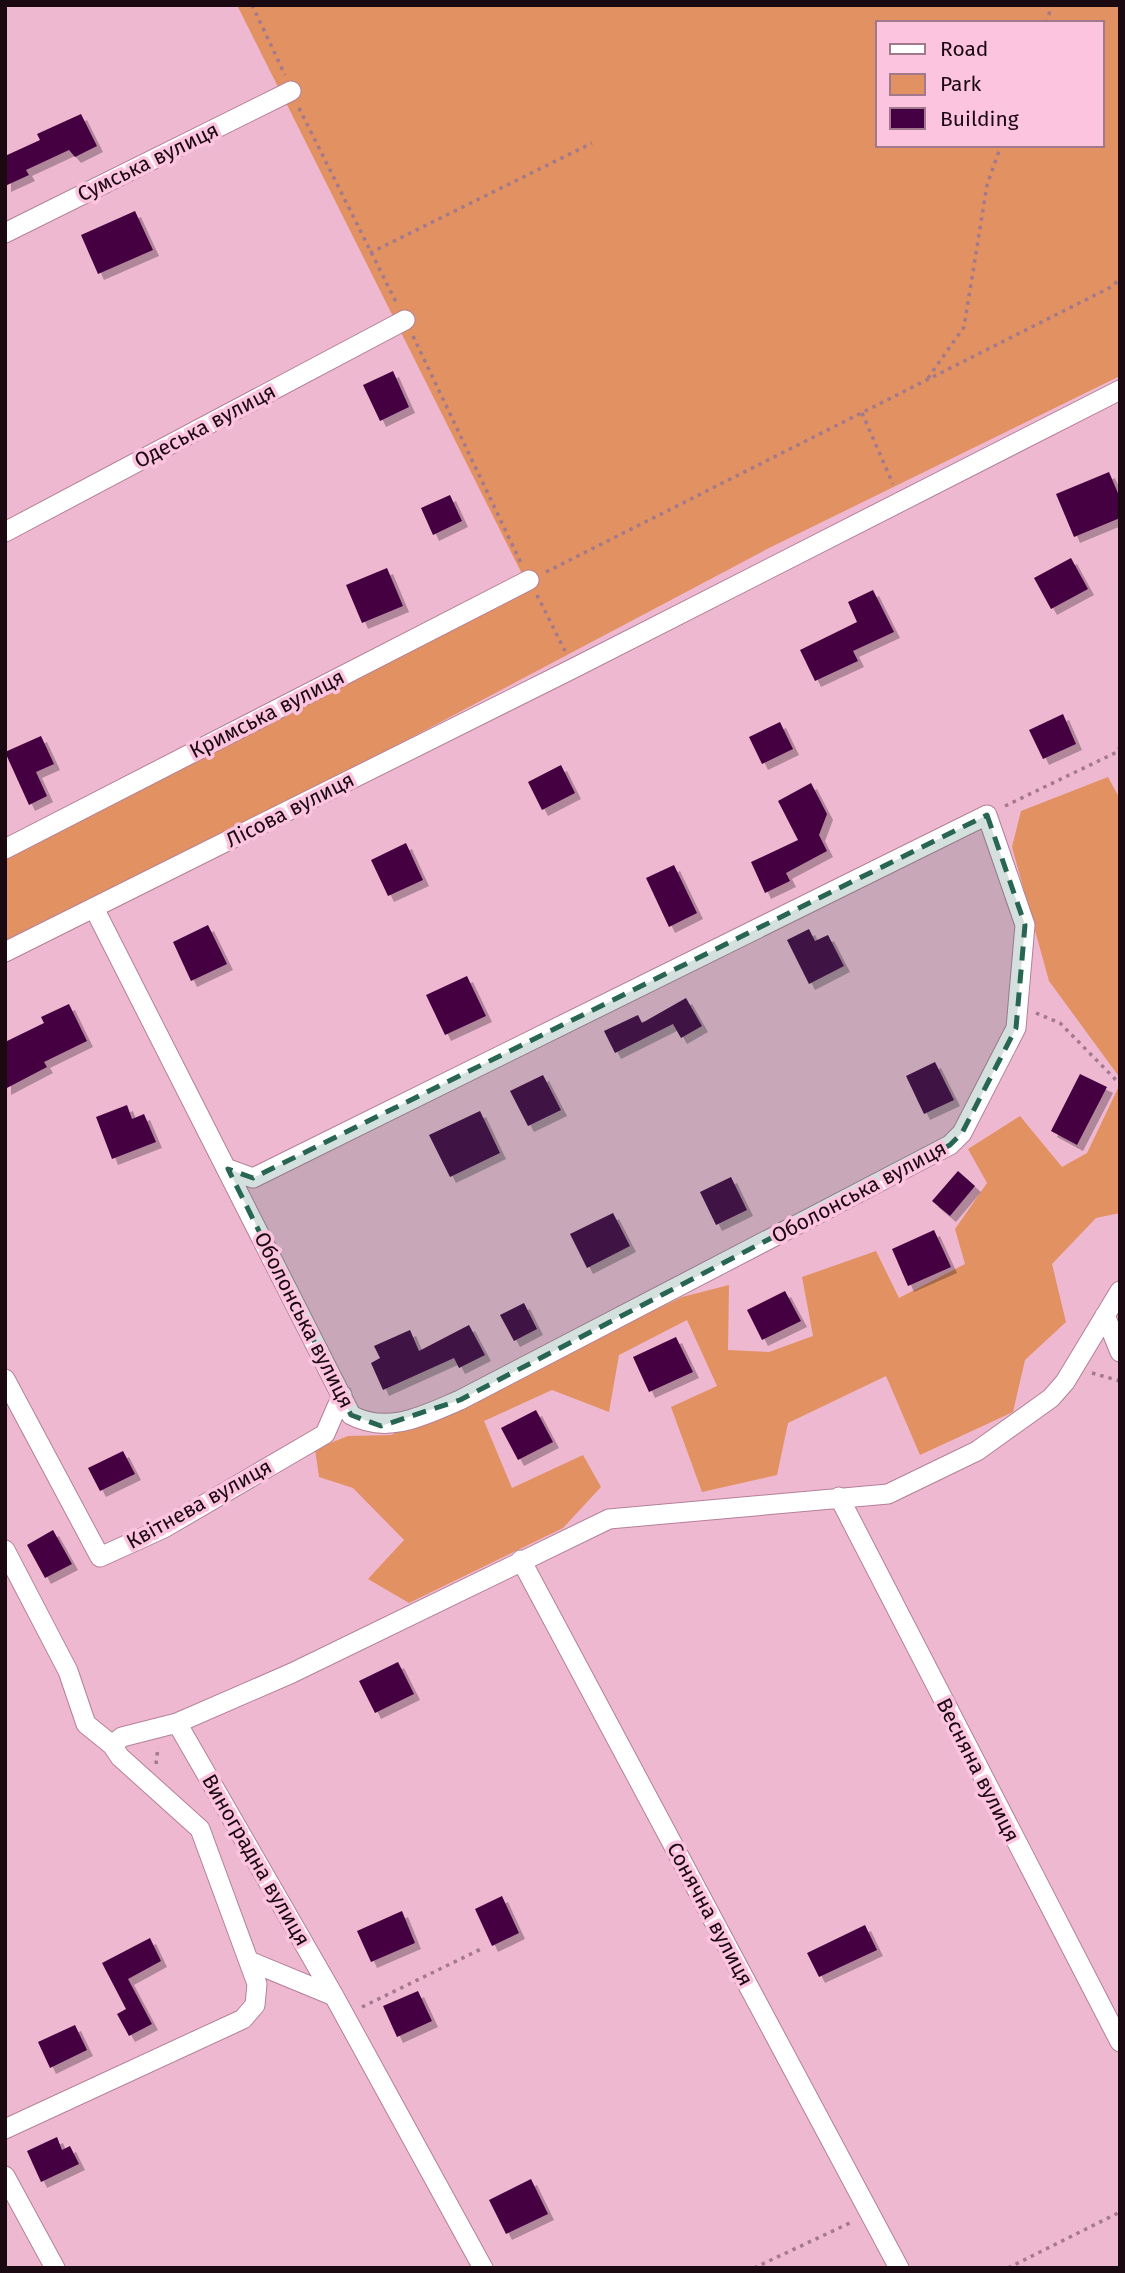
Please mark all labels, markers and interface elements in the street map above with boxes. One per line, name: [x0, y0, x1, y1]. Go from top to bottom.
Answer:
legend: [876, 21, 1104, 147]
text: Road: [940, 36, 988, 62]
text: Park: [940, 71, 982, 97]
text: Building: [940, 106, 1019, 132]
street label: Сумська вулиця: [73, 117, 223, 207]
street label: Одеська вулиця: [130, 378, 280, 474]
street label: Кримська вулиця: [185, 664, 349, 764]
street label: Лісова вулиця: [222, 767, 358, 853]
street label: Оболонська вулиця: [767, 1135, 951, 1249]
street label: Оболонська вулиця: [248, 1228, 360, 1412]
street label: Квітнева вулиця: [122, 1453, 276, 1555]
street label: Весняна вулиця: [931, 1694, 1025, 1846]
street label: Виноградна вулиця: [196, 1769, 316, 1951]
street label: Сонячна вулиця: [661, 1838, 759, 1990]

